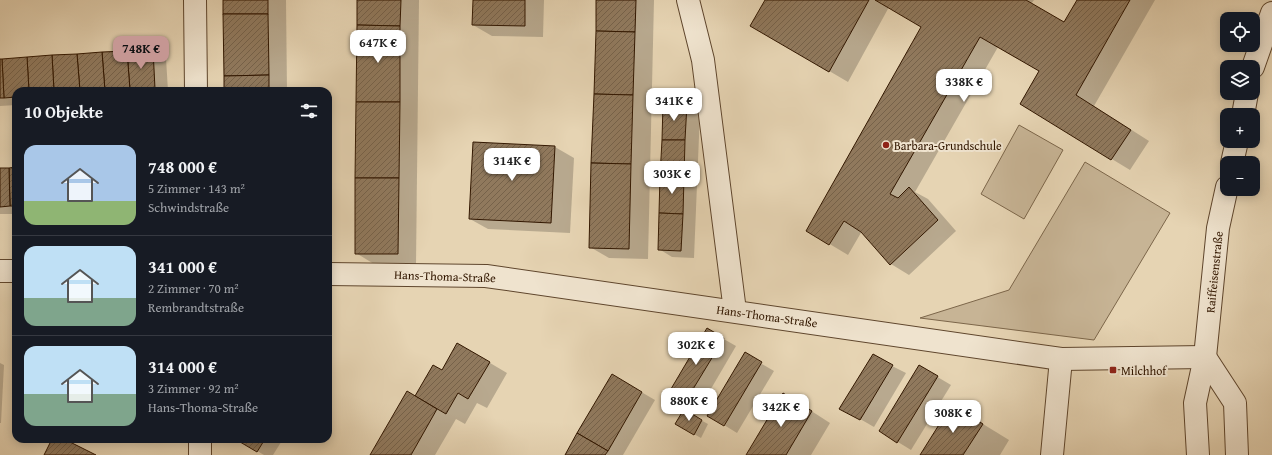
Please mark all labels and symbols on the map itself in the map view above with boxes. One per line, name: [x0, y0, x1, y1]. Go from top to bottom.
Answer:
pin: 647K €: [345, 30, 411, 64]
pin: 748K €: [108, 36, 174, 70]
pin: 338K €: [931, 69, 997, 103]
pin: 341K €: [641, 88, 707, 122]
place label: Barbara-Grundschule: [894, 137, 1002, 154]
marker: Barbara-Grundschule: [881, 140, 891, 150]
pin: 314K €: [479, 148, 545, 182]
pin: 303K €: [639, 161, 705, 195]
street label: Raiffeisenstraße: [1201, 230, 1227, 314]
street label: Hans-Thoma-Straße: [394, 266, 496, 286]
street label: Hans-Thoma-Straße: [715, 301, 819, 332]
pin: 302K €: [663, 332, 729, 366]
place label: Milchhof: [1121, 362, 1167, 379]
marker: Milchhof: [1108, 365, 1118, 375]
pin: 880K €: [656, 388, 722, 422]
pin: 342K €: [748, 394, 814, 428]
pin: 308K €: [920, 400, 986, 434]

